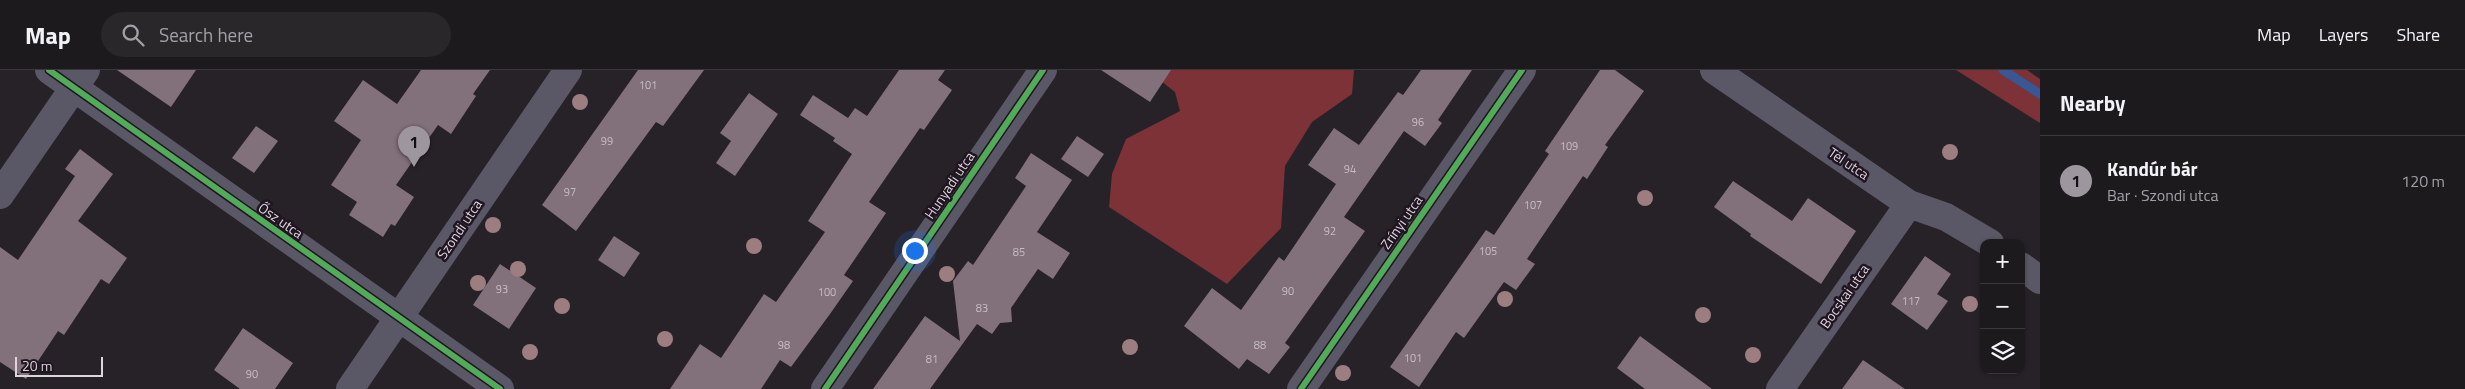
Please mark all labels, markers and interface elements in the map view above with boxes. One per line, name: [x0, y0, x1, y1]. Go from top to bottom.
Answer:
search box: [101, 12, 451, 57]
text: Map: [25, 17, 71, 53]
text: Search here: [159, 20, 253, 49]
icon: search: [119, 21, 147, 49]
text: Map: [2257, 21, 2291, 48]
text: Layers: [2319, 21, 2368, 48]
text: Share: [2396, 21, 2440, 48]
house number: 101: [639, 77, 657, 93]
text: Nearby: [2060, 87, 2125, 119]
house number: 96: [1412, 114, 1424, 130]
pin: 1: [398, 126, 430, 167]
house number: 99: [601, 133, 613, 149]
house number: 109: [1560, 138, 1578, 154]
street label: Tél utca: [1824, 142, 1874, 184]
street label: Hunyadi utca: [919, 147, 979, 223]
text: Kandúr bár: [2107, 154, 2198, 183]
house number: 94: [1344, 161, 1356, 177]
text: 1: [2072, 169, 2080, 193]
text: 120 m: [2401, 169, 2445, 193]
text: Bar · Szondi utca: [2107, 183, 2218, 207]
house number: 97: [564, 184, 576, 200]
street label: Zrínyi utca: [1375, 191, 1427, 253]
street label: Szondi utca: [431, 195, 487, 263]
street label: Ősz utca: [254, 197, 308, 243]
house number: 107: [1524, 197, 1542, 213]
house number: 92: [1324, 223, 1336, 239]
your location: [902, 238, 928, 264]
map controls: [1980, 239, 2025, 374]
button: +: [1980, 239, 2025, 284]
house number: 105: [1479, 243, 1497, 259]
house number: 85: [1013, 244, 1025, 260]
street label: Bocskai utca: [1814, 260, 1874, 332]
house number: 93: [496, 281, 508, 297]
house number: 90: [1282, 283, 1294, 299]
house number: 100: [818, 284, 836, 300]
button: −: [1980, 284, 2025, 329]
house number: 117: [1902, 293, 1920, 309]
house number: 83: [976, 300, 988, 316]
button: layers: [1980, 329, 2025, 374]
house number: 98: [778, 337, 790, 353]
house number: 88: [1254, 337, 1266, 353]
house number: 101: [1404, 350, 1422, 366]
house number: 81: [926, 351, 938, 367]
scale bar: [15, 354, 102, 377]
text: 20 m: [22, 355, 52, 376]
house number: 90: [246, 366, 258, 382]

